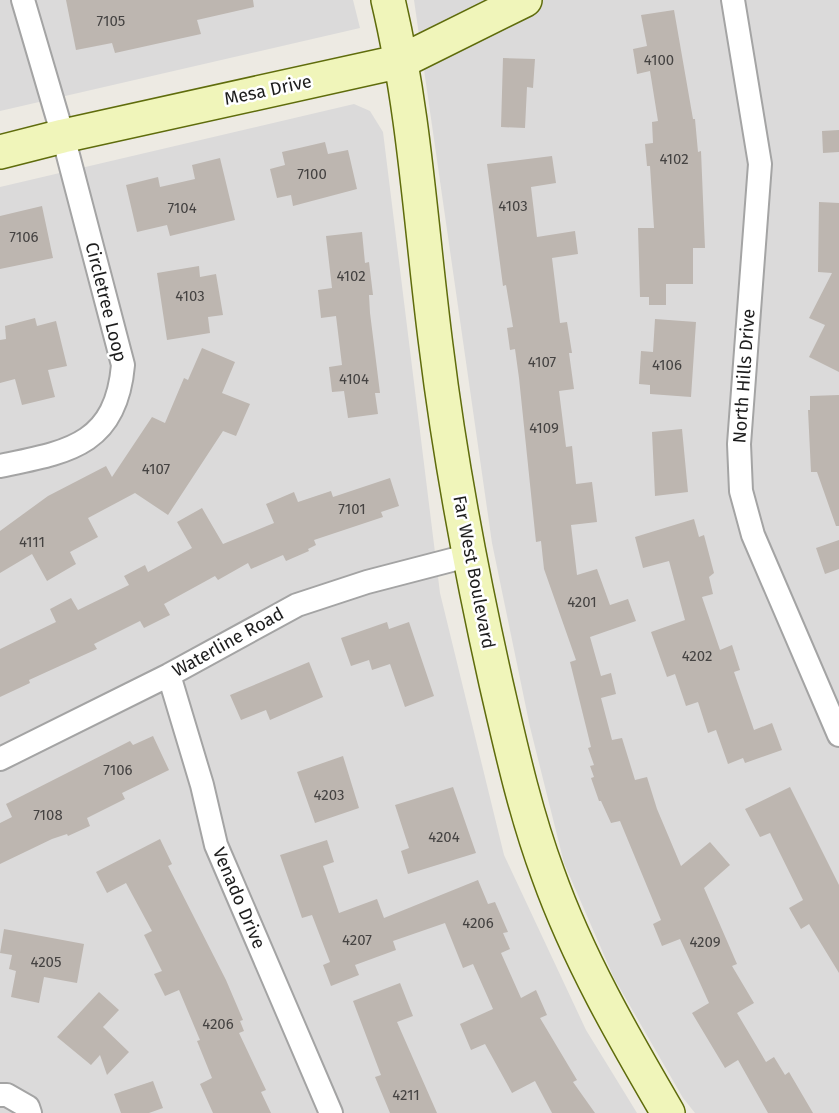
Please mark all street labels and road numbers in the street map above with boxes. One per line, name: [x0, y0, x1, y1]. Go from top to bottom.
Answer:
street label: Mesa Drive: [222, 70, 314, 110]
street label: Circletree Loop: [80, 240, 132, 364]
street label: North Hills Drive: [728, 308, 760, 444]
street label: Far West Boulevard: [448, 493, 500, 651]
street label: Waterline Road: [168, 602, 288, 682]
street label: Venado Drive: [208, 844, 270, 952]

